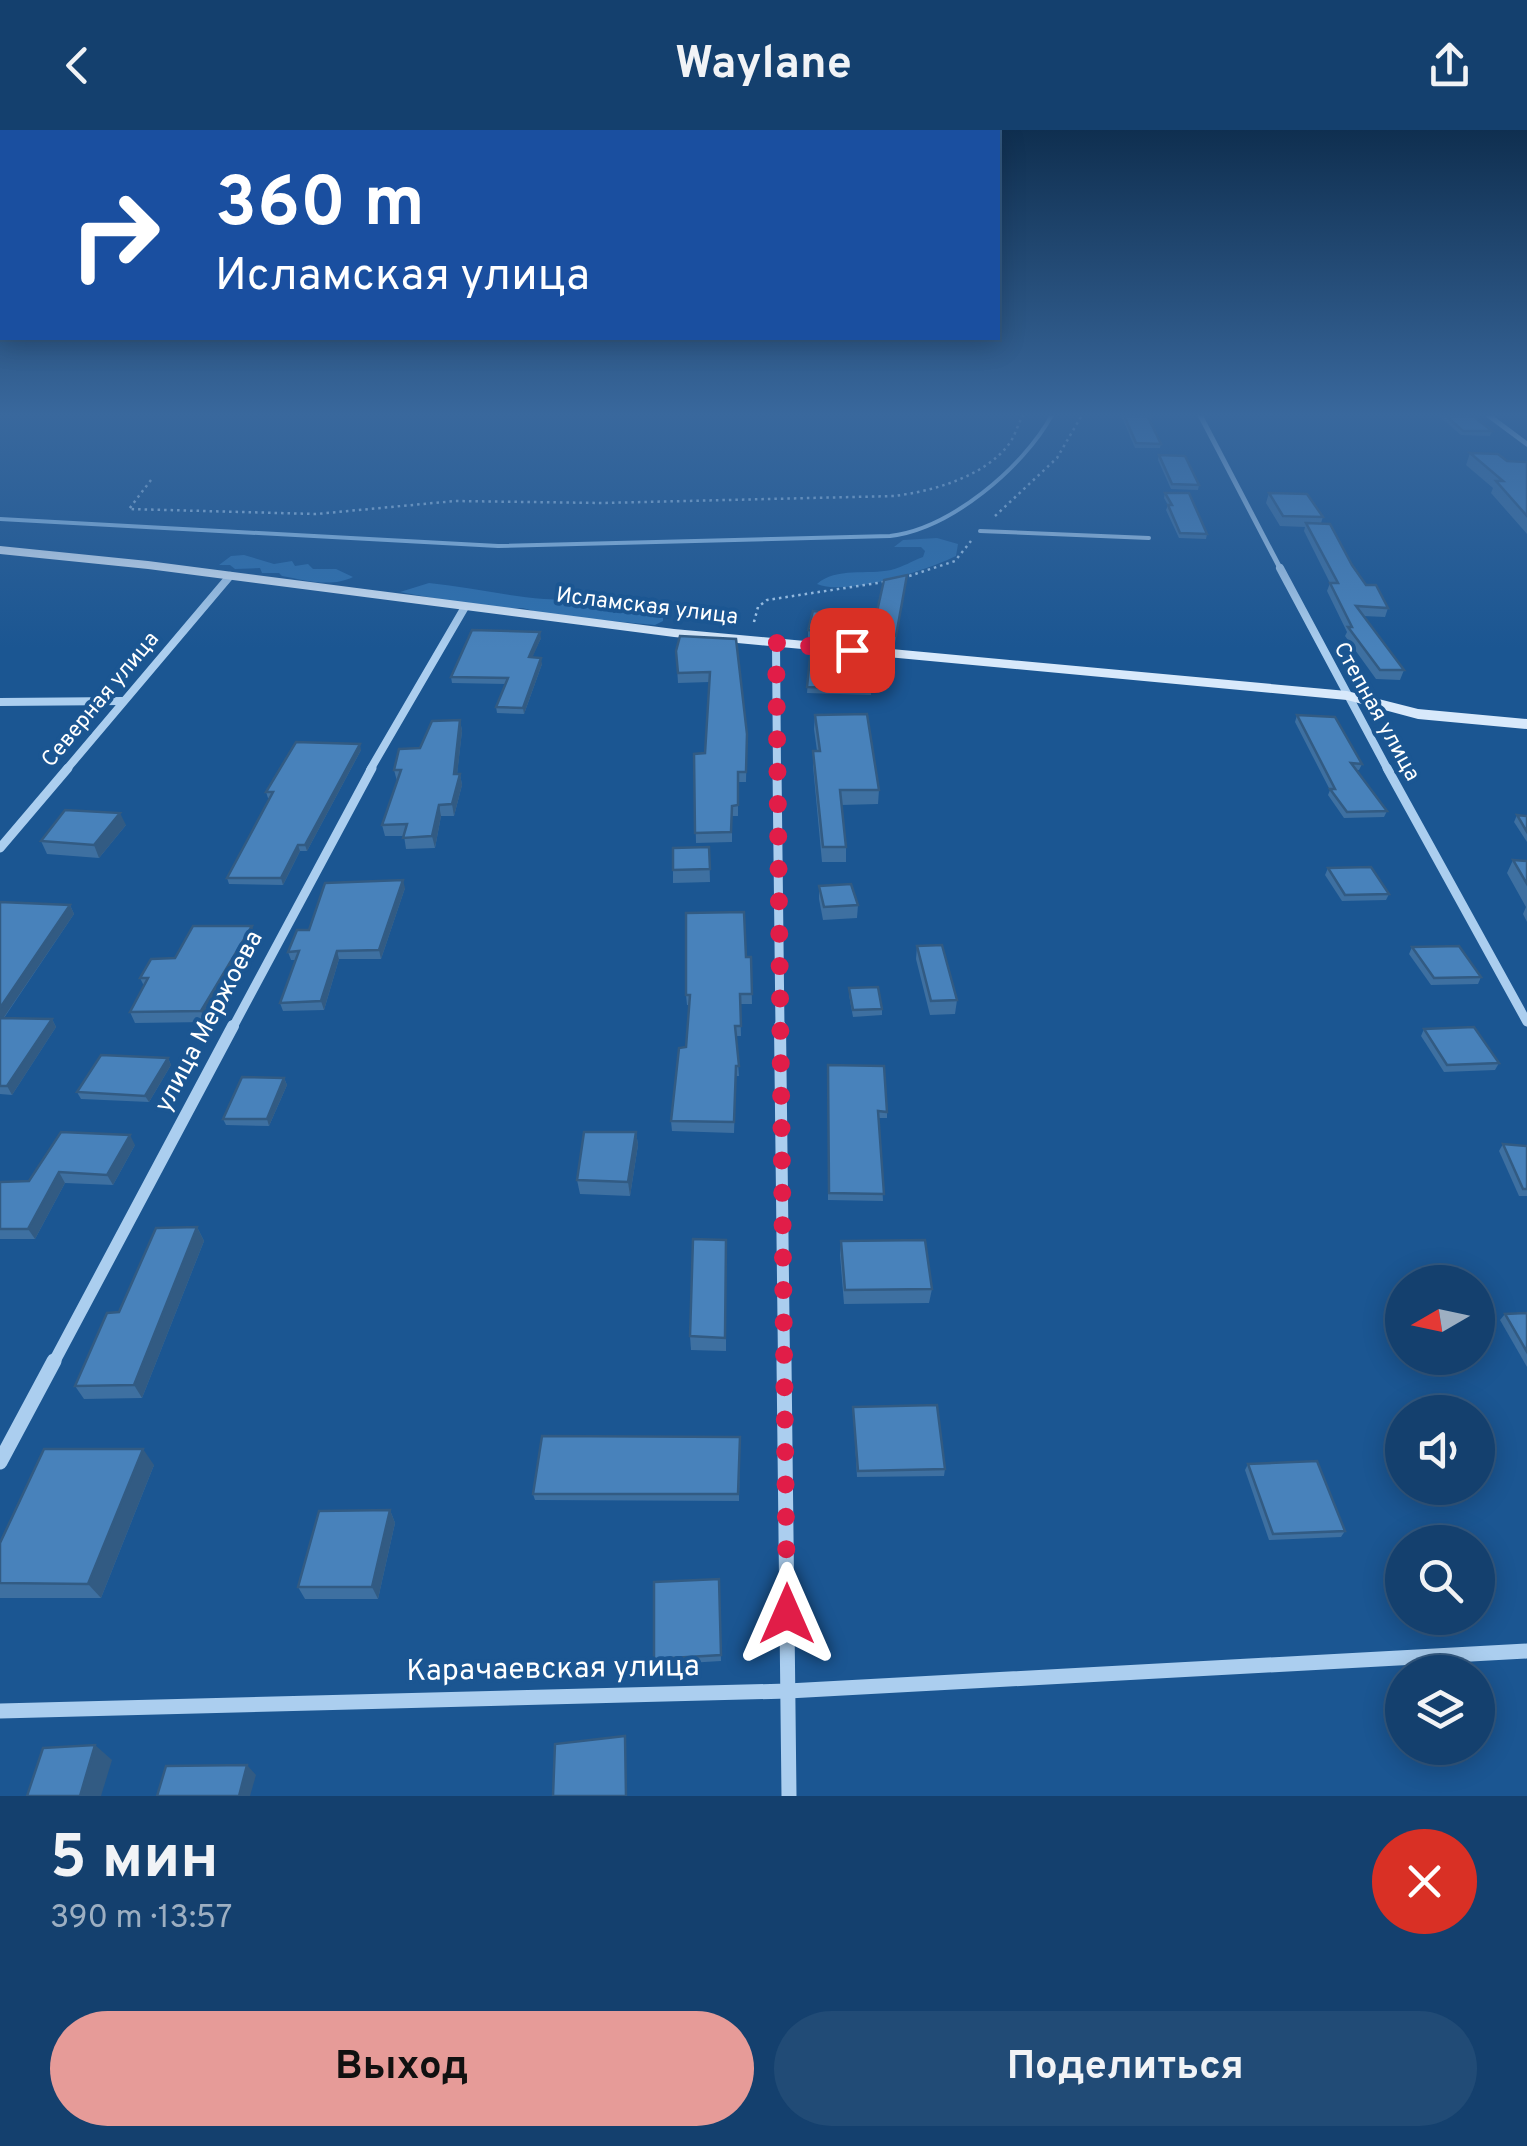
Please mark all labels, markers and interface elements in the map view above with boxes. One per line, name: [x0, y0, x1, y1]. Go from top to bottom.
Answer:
text: Waylane: [675, 37, 852, 94]
icon: back: [50, 38, 105, 93]
icon: share: [1422, 38, 1477, 93]
text: 360 m: [215, 162, 425, 251]
icon: right: [50, 170, 180, 300]
text: Исламская улица: [215, 249, 590, 306]
street label: Исламская улица: [554, 582, 740, 632]
pin: [810, 608, 895, 693]
icon: arrive: [825, 623, 880, 678]
street label: Северная улица: [36, 627, 166, 773]
street label: Степная улица: [1327, 638, 1425, 786]
street label: улица Мержоева: [149, 926, 271, 1118]
north arrow: [1385, 1265, 1495, 1375]
map controls: [1385, 1265, 1495, 1765]
button: sound: [1385, 1395, 1495, 1505]
button: search: [1385, 1525, 1495, 1635]
position arrow: [735, 1562, 839, 1666]
street label: Карачаевская улица: [406, 1649, 700, 1691]
button: layers: [1385, 1655, 1495, 1765]
text: 5 мин: [50, 1823, 219, 1899]
button: close: [1372, 1829, 1477, 1934]
text: 390 m · 13:57: [50, 1899, 232, 1939]
button: Выход: [50, 2011, 754, 2126]
button: Поделиться: [774, 2011, 1477, 2126]

